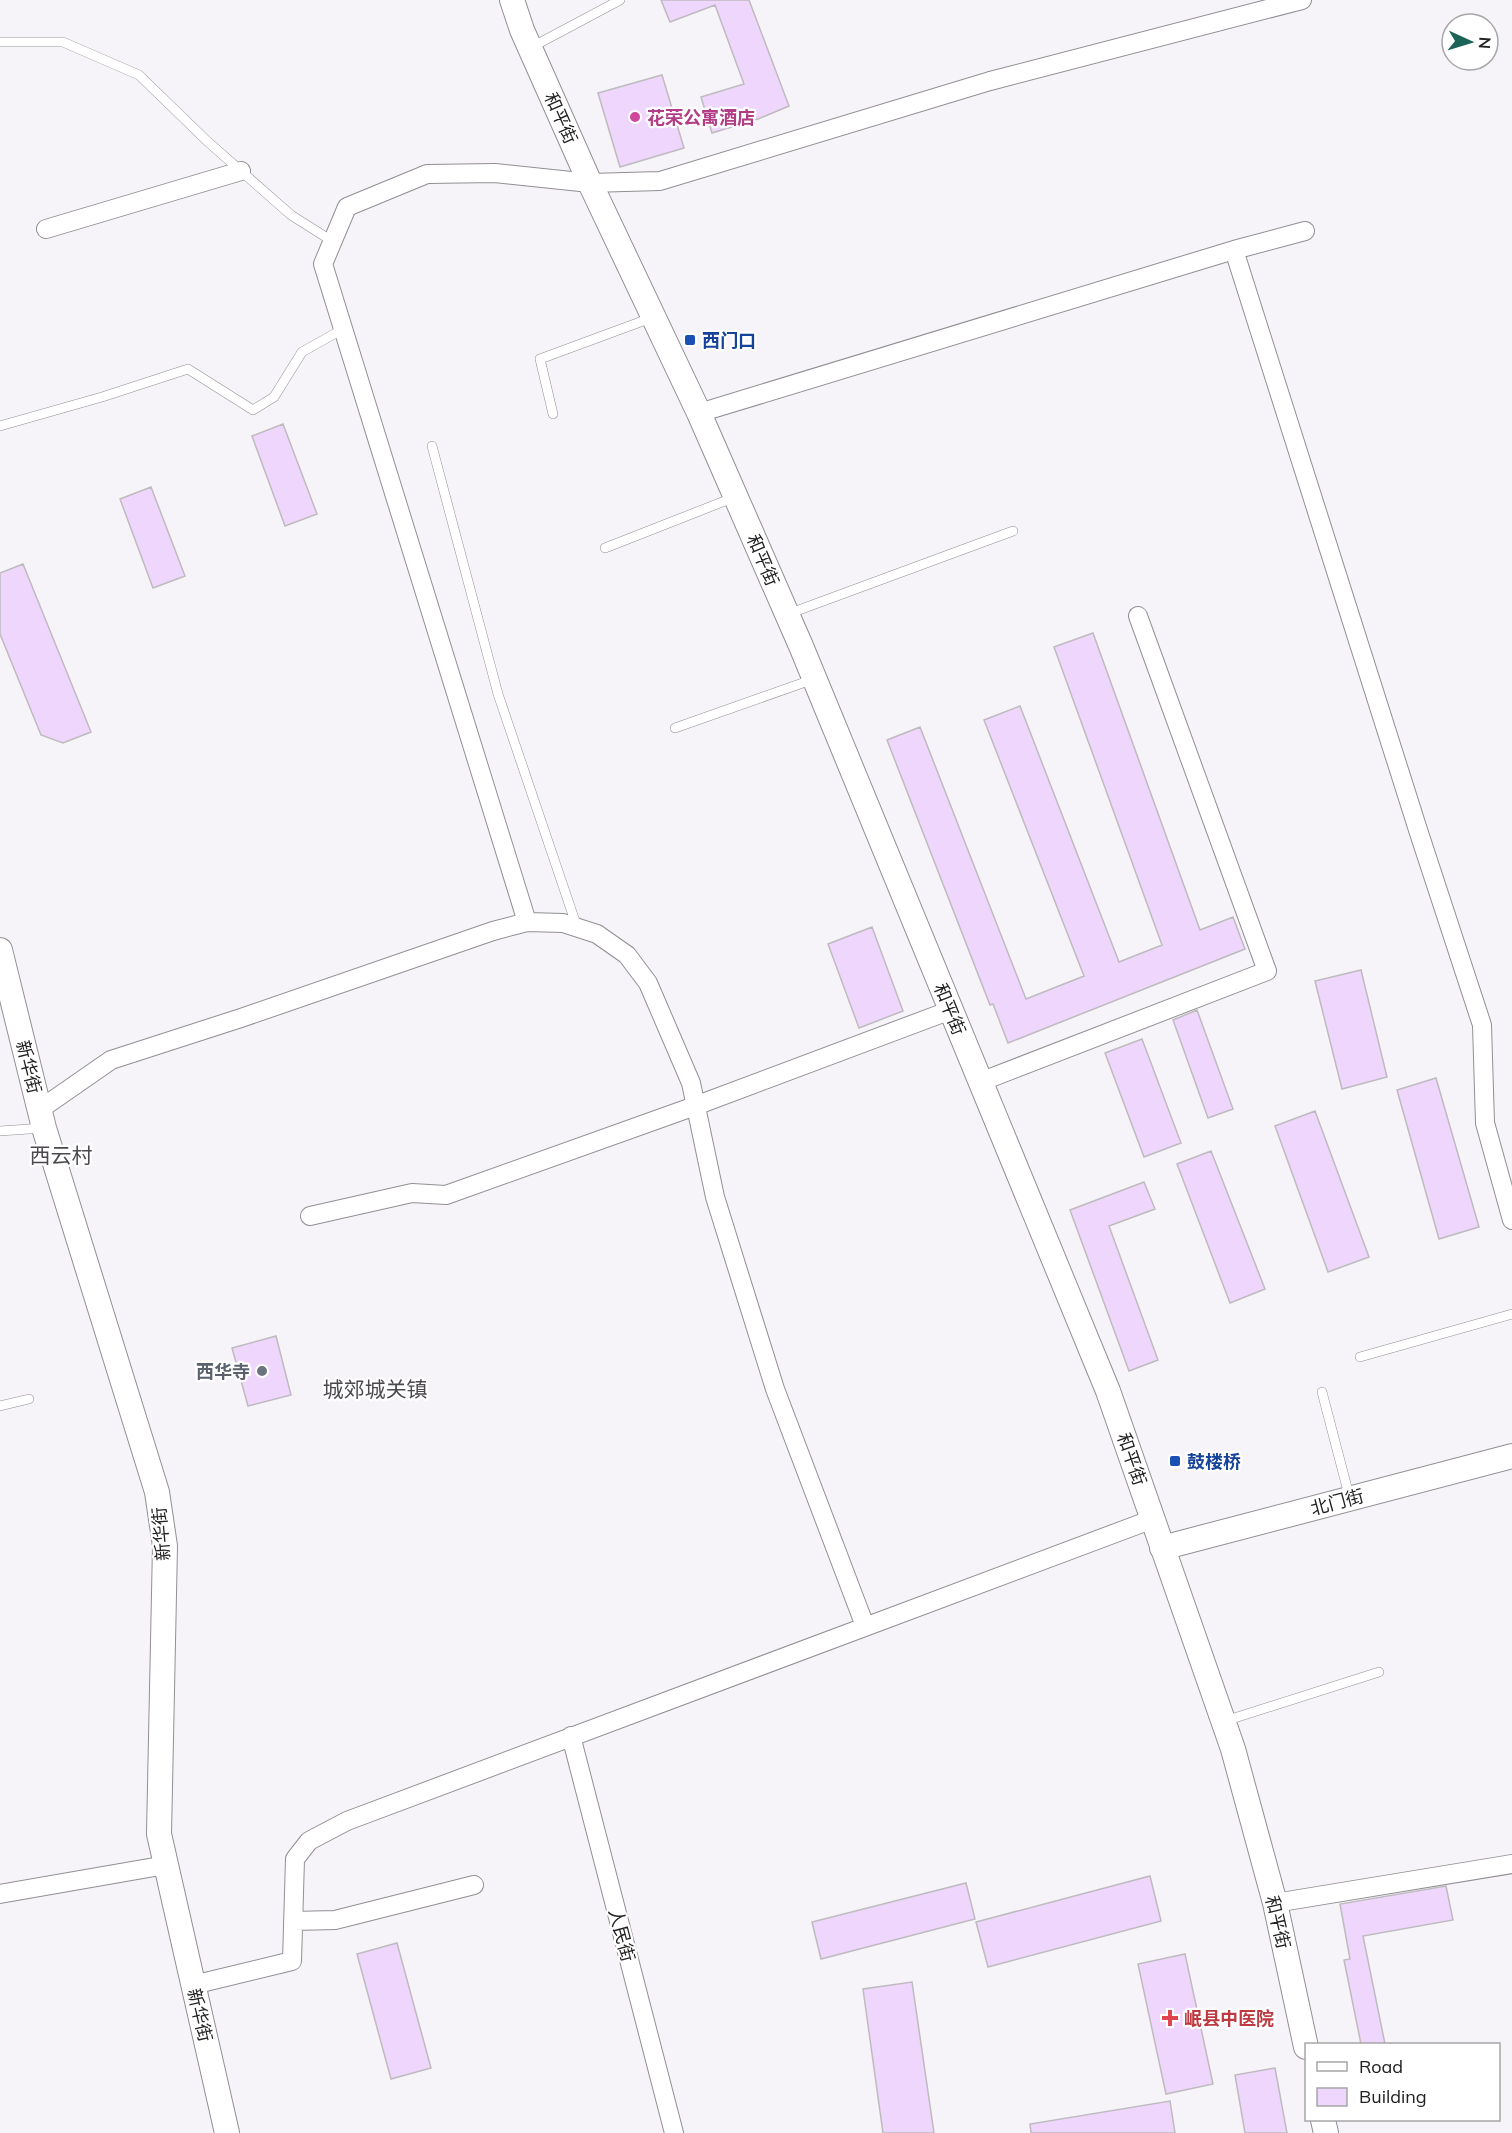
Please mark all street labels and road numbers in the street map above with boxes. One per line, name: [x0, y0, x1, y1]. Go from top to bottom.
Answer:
street label: 和平街: [540, 89, 582, 147]
street label: 和平街: [742, 531, 784, 589]
street label: 和平街: [929, 980, 971, 1038]
street label: 新华街: [11, 1038, 47, 1096]
street label: 和平街: [1112, 1430, 1152, 1488]
street label: 北门街: [1308, 1484, 1366, 1520]
street label: 新华街: [147, 1506, 175, 1562]
street label: 和平街: [1261, 1893, 1295, 1951]
street label: 人民街: [604, 1906, 640, 1964]
street label: 新华街: [183, 1986, 217, 2044]

